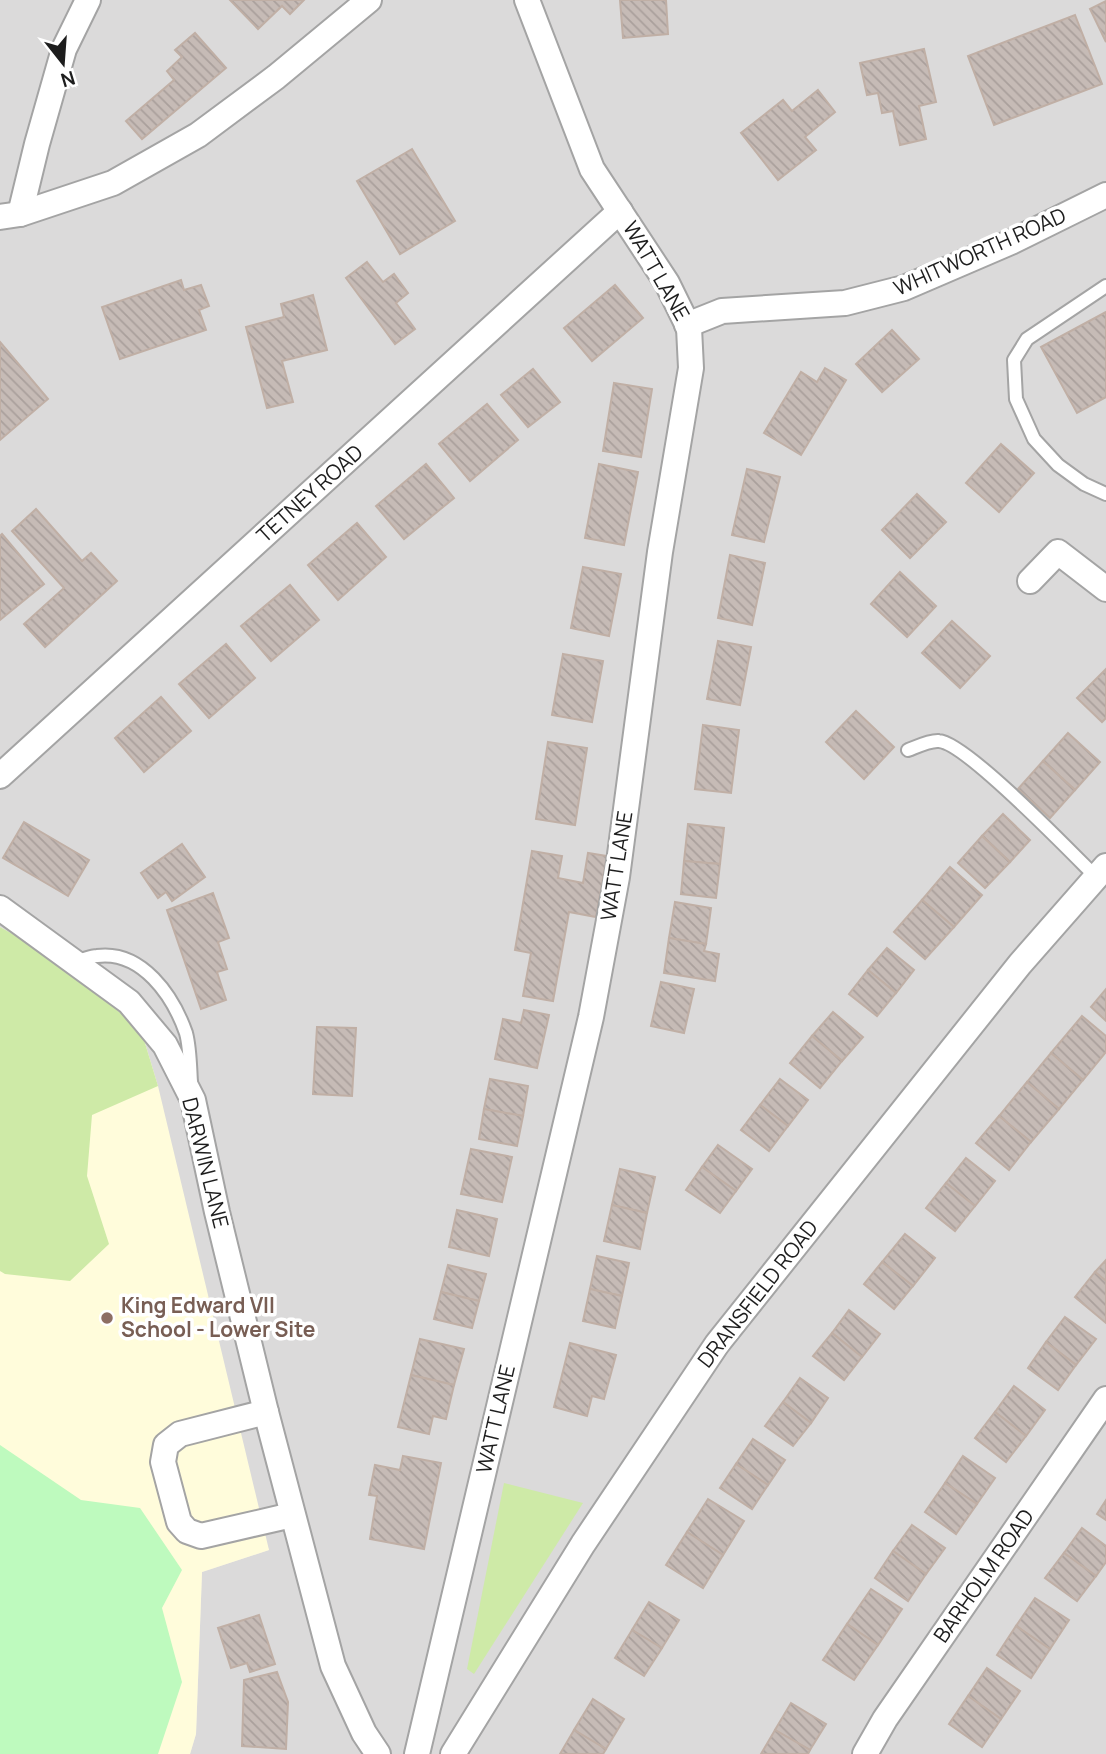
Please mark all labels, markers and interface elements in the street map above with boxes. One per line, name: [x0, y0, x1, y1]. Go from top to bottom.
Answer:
north arrow: [28, 28, 98, 98]
text: N: [58, 65, 78, 94]
street label: WHITWORTH ROAD: [889, 201, 1070, 302]
street label: WATT LANE: [617, 216, 697, 325]
street label: TETNEY ROAD: [250, 438, 368, 548]
street label: WATT LANE: [594, 809, 638, 923]
street label: DARWIN LANE: [176, 1094, 236, 1231]
street label: DRANSFIELD ROAD: [691, 1214, 824, 1373]
place label: King Edward VII School - Lower Site: [121, 1291, 315, 1343]
marker: King Edward VII School - Lower Site: [99, 1310, 115, 1326]
street label: WATT LANE: [469, 1362, 521, 1476]
street label: BARHOLM ROAD: [927, 1503, 1040, 1648]

